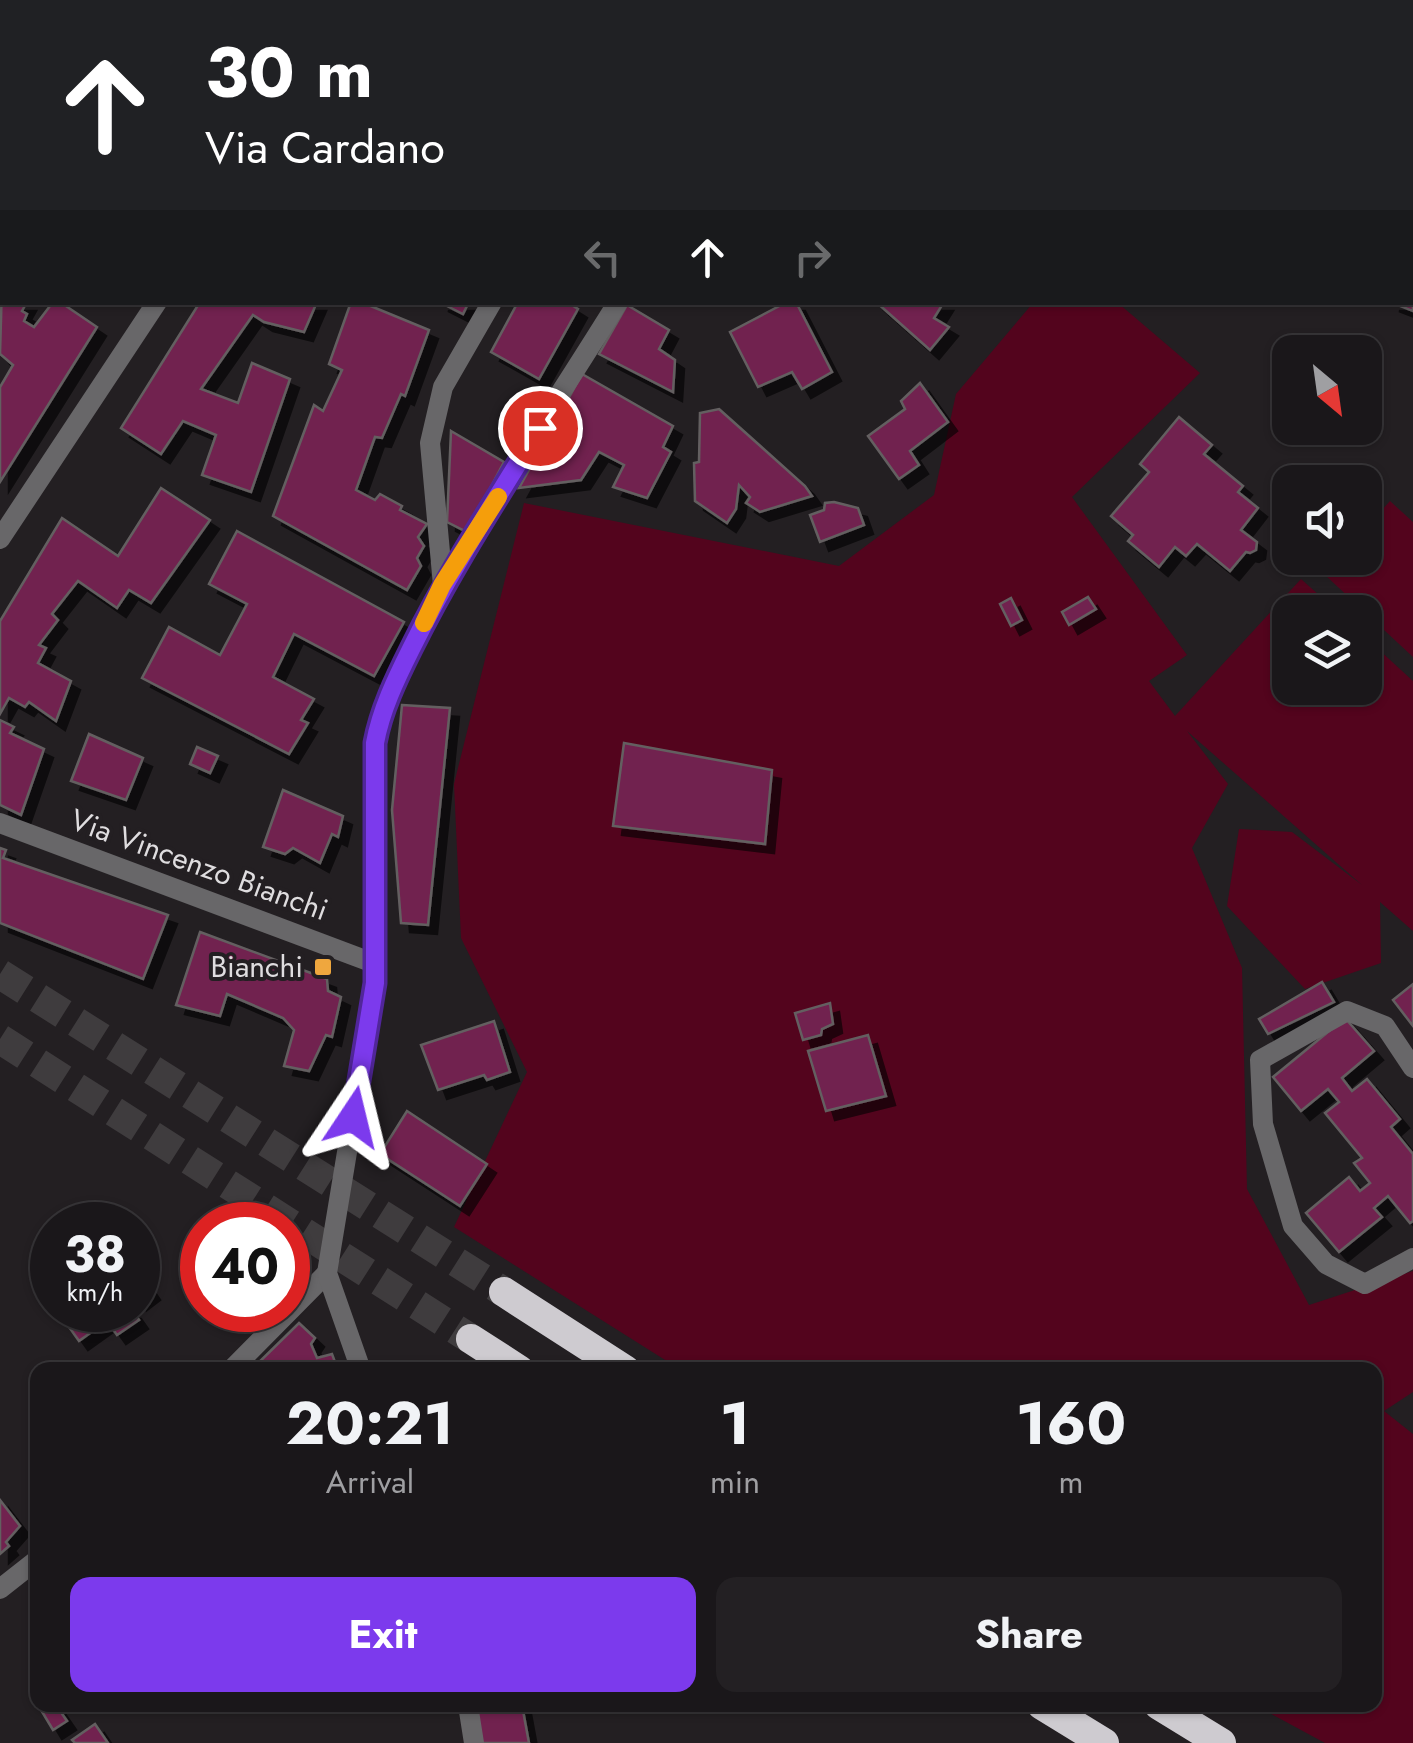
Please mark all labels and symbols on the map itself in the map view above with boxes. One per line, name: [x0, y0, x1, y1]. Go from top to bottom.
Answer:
north arrow: [1272, 335, 1382, 445]
pin: [498, 386, 583, 471]
street label: Via Vincenzo Bianchi: [64, 798, 334, 931]
place label: Bianchi: [210, 945, 303, 988]
marker: Bianchi: [312, 956, 334, 978]
position arrow: [301, 1065, 405, 1169]
speed limit sign: 40: [180, 1202, 310, 1332]

